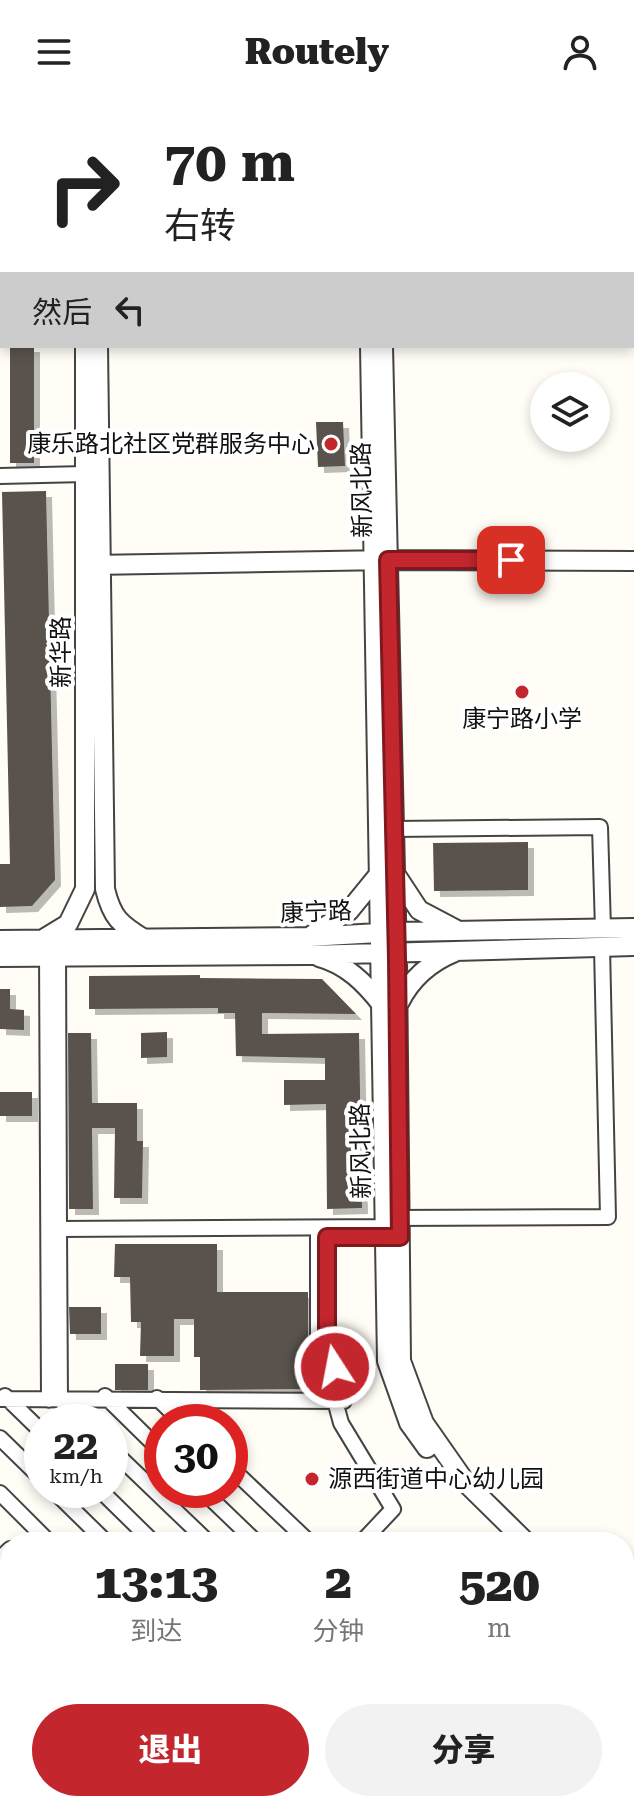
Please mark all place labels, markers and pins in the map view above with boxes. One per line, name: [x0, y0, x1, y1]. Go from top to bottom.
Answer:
place label: 康乐路北社区党群服务中心: [27, 430, 315, 458]
marker: 康乐路北社区党群服务中心: [322, 435, 340, 453]
pin: [477, 526, 545, 594]
marker: 康宁路小学: [513, 683, 531, 701]
place label: 康宁路小学: [462, 705, 582, 733]
place label: 源西街道中心幼儿园: [328, 1465, 544, 1493]
marker: 源西街道中心幼儿园: [303, 1470, 321, 1488]

